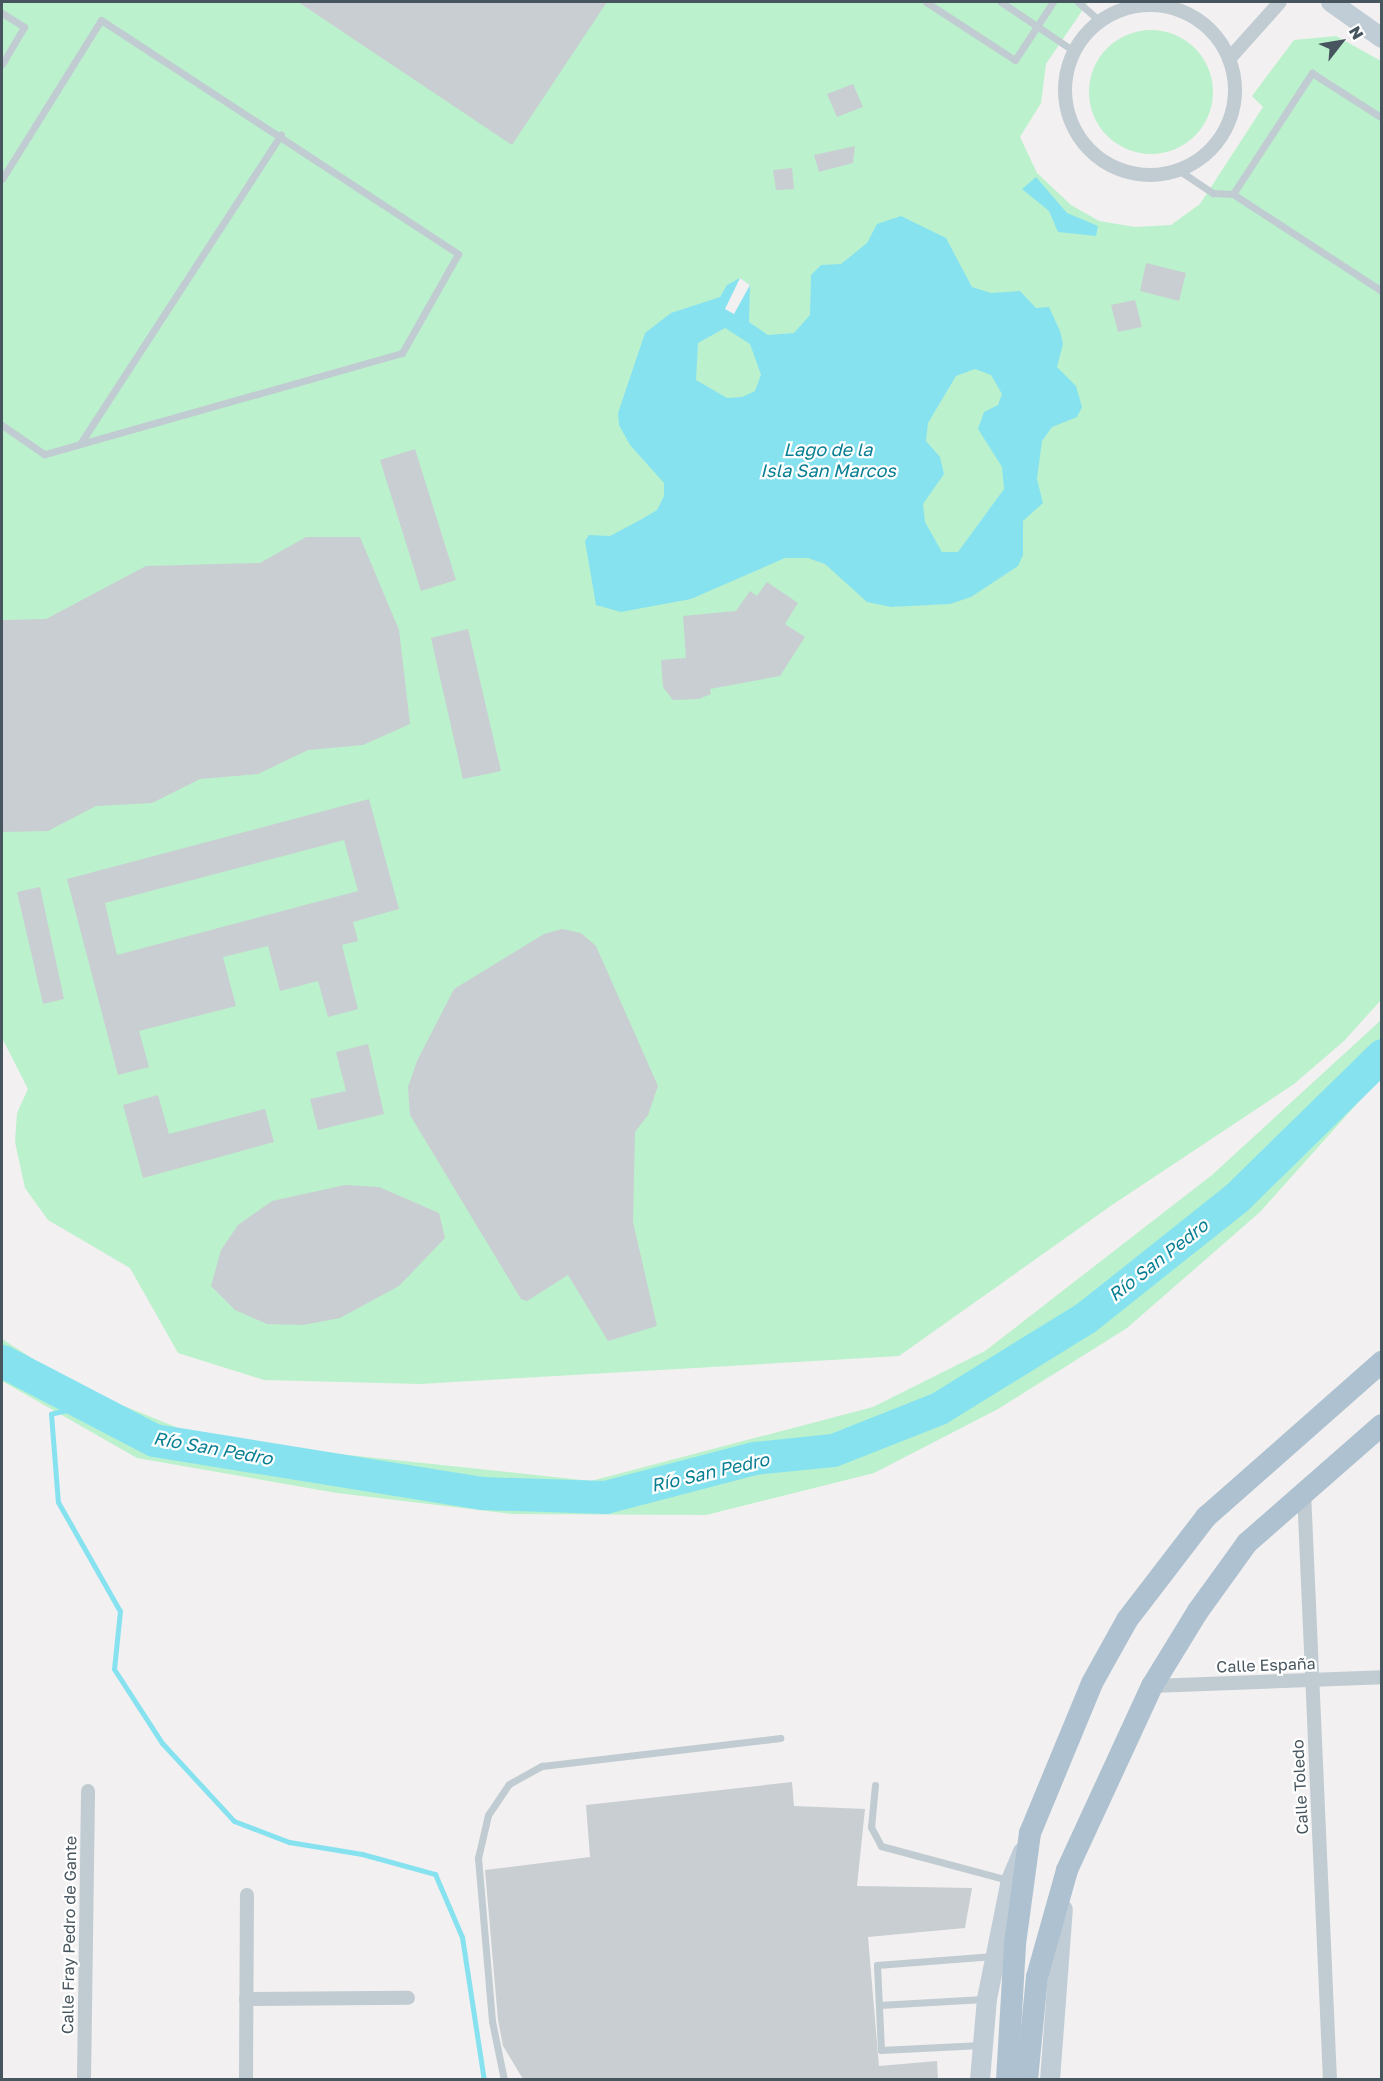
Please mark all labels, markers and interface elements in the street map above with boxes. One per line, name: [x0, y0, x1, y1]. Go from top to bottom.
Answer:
north arrow: [1311, 12, 1371, 72]
text: N: [1345, 22, 1368, 43]
water label: Lago de la Isla San Marcos: [760, 439, 896, 482]
water label: Río San Pedro: [1104, 1214, 1212, 1306]
water label: Río San Pedro: [152, 1427, 274, 1469]
water label: Río San Pedro: [649, 1448, 771, 1496]
street label: Calle España: [1216, 1654, 1316, 1676]
street label: Calle Toledo: [1288, 1739, 1312, 1835]
street label: Calle Fray Pedro de Gante: [58, 1836, 80, 2034]

